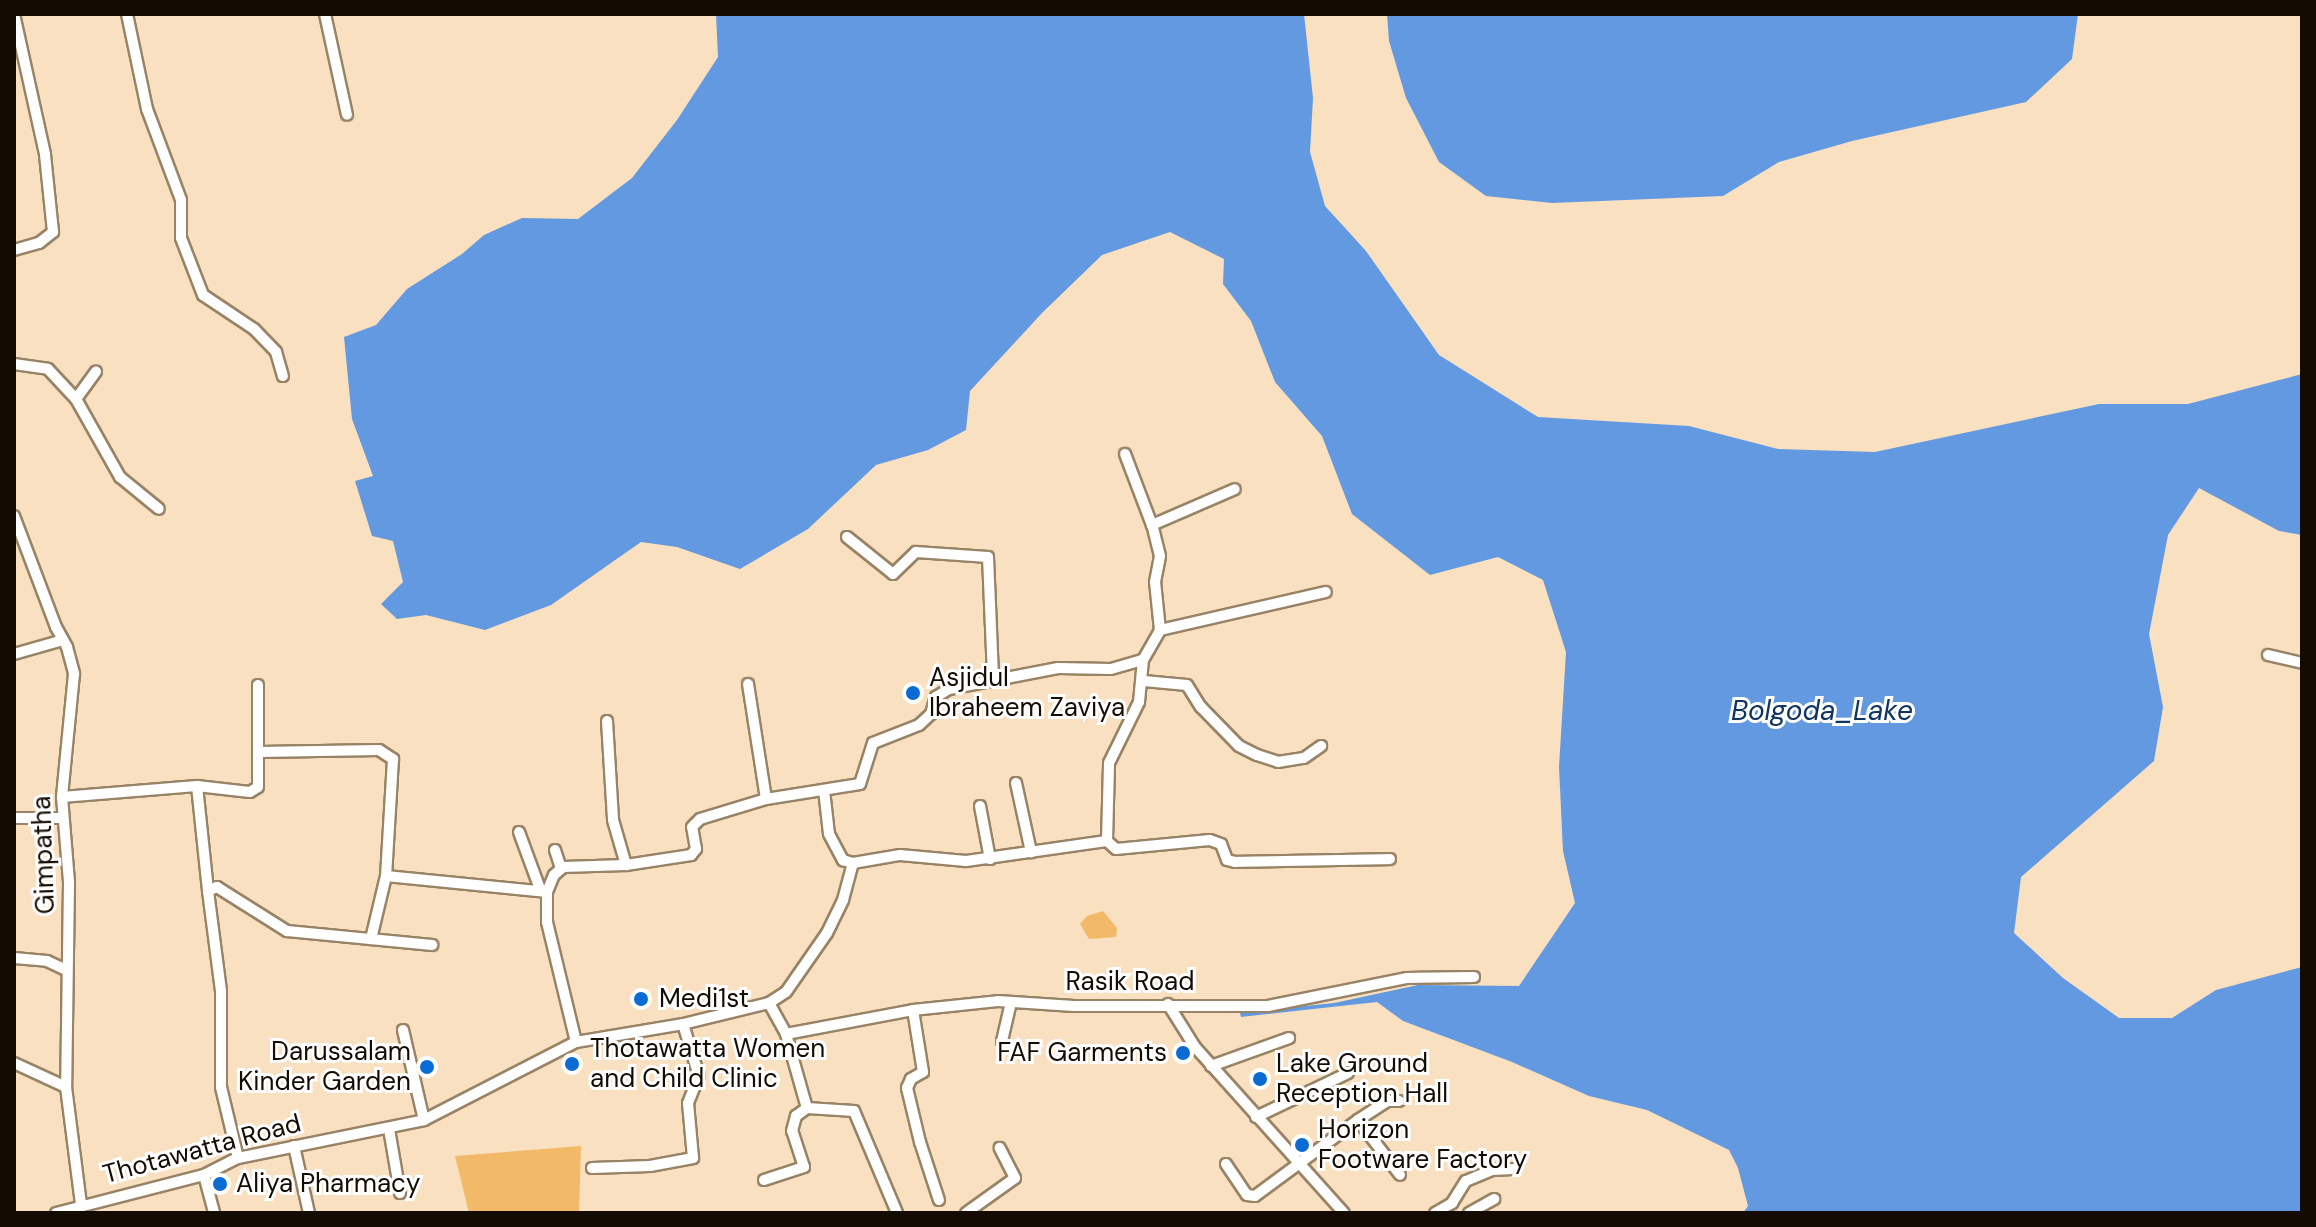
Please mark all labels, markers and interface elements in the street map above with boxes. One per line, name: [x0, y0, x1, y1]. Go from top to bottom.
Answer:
place label: Asjidul Ibraheem Zaviya: [929, 662, 1125, 724]
marker: Asjidul Ibraheem Zaviya: [904, 684, 922, 702]
water label: Bolgoda_Lake: [1731, 694, 1913, 728]
street label: Gimpatha: [26, 795, 62, 915]
street label: Rasik Road: [1065, 966, 1195, 998]
place label: Medi1st: [659, 983, 749, 1015]
marker: Medi1st: [630, 988, 652, 1010]
place label: Thotawatta Women and Child Clinic: [590, 1033, 825, 1094]
place label: Darussalam Kinder Garden: [238, 1036, 411, 1098]
place label: FAF Garments: [997, 1037, 1167, 1069]
marker: FAF Garments: [1174, 1044, 1192, 1062]
place label: Lake Ground Reception Hall: [1276, 1048, 1448, 1110]
marker: Thotawatta Women and Child Clinic: [561, 1053, 583, 1075]
marker: Darussalam Kinder Garden: [418, 1058, 436, 1076]
marker: Lake Ground Reception Hall: [1251, 1070, 1269, 1088]
street label: Thotawatta Road: [100, 1108, 304, 1190]
place label: Horizon Footware Factory: [1318, 1114, 1527, 1176]
marker: Horizon Footware Factory: [1293, 1136, 1311, 1154]
place label: Aliya Pharmacy: [236, 1168, 420, 1200]
marker: Aliya Pharmacy: [211, 1175, 229, 1193]

